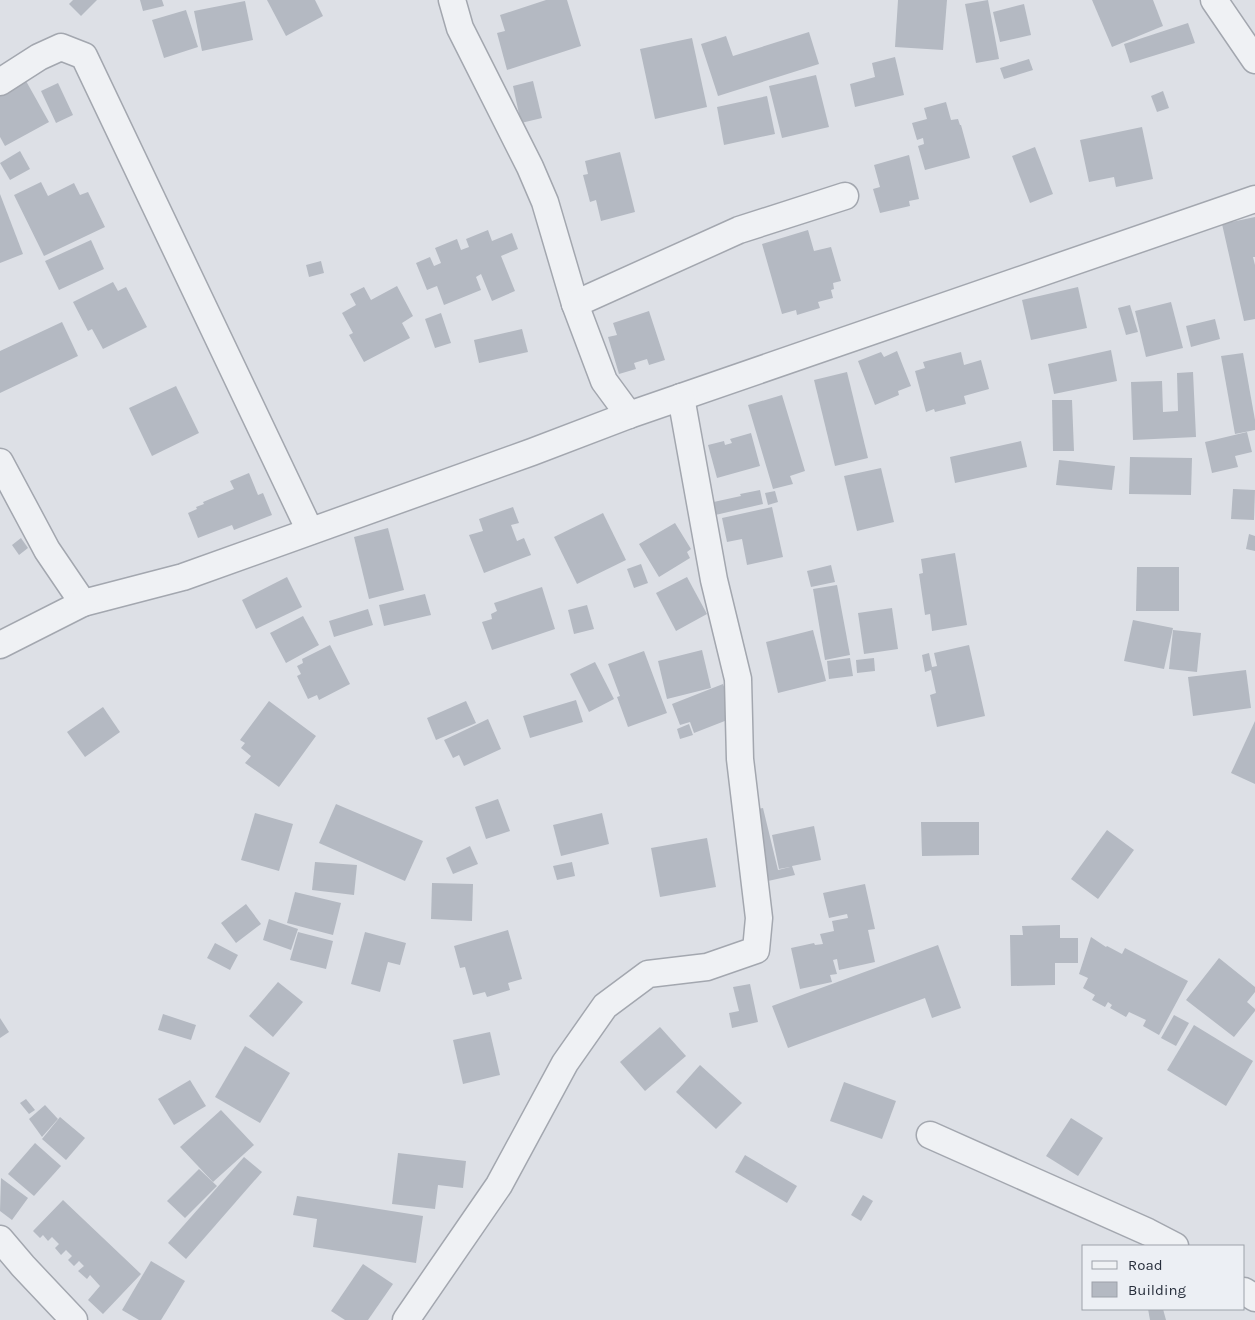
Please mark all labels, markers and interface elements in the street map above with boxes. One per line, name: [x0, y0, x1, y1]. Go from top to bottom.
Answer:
legend: [1082, 1245, 1245, 1310]
text: Road: [1128, 1256, 1163, 1274]
text: Building: [1128, 1281, 1186, 1299]

